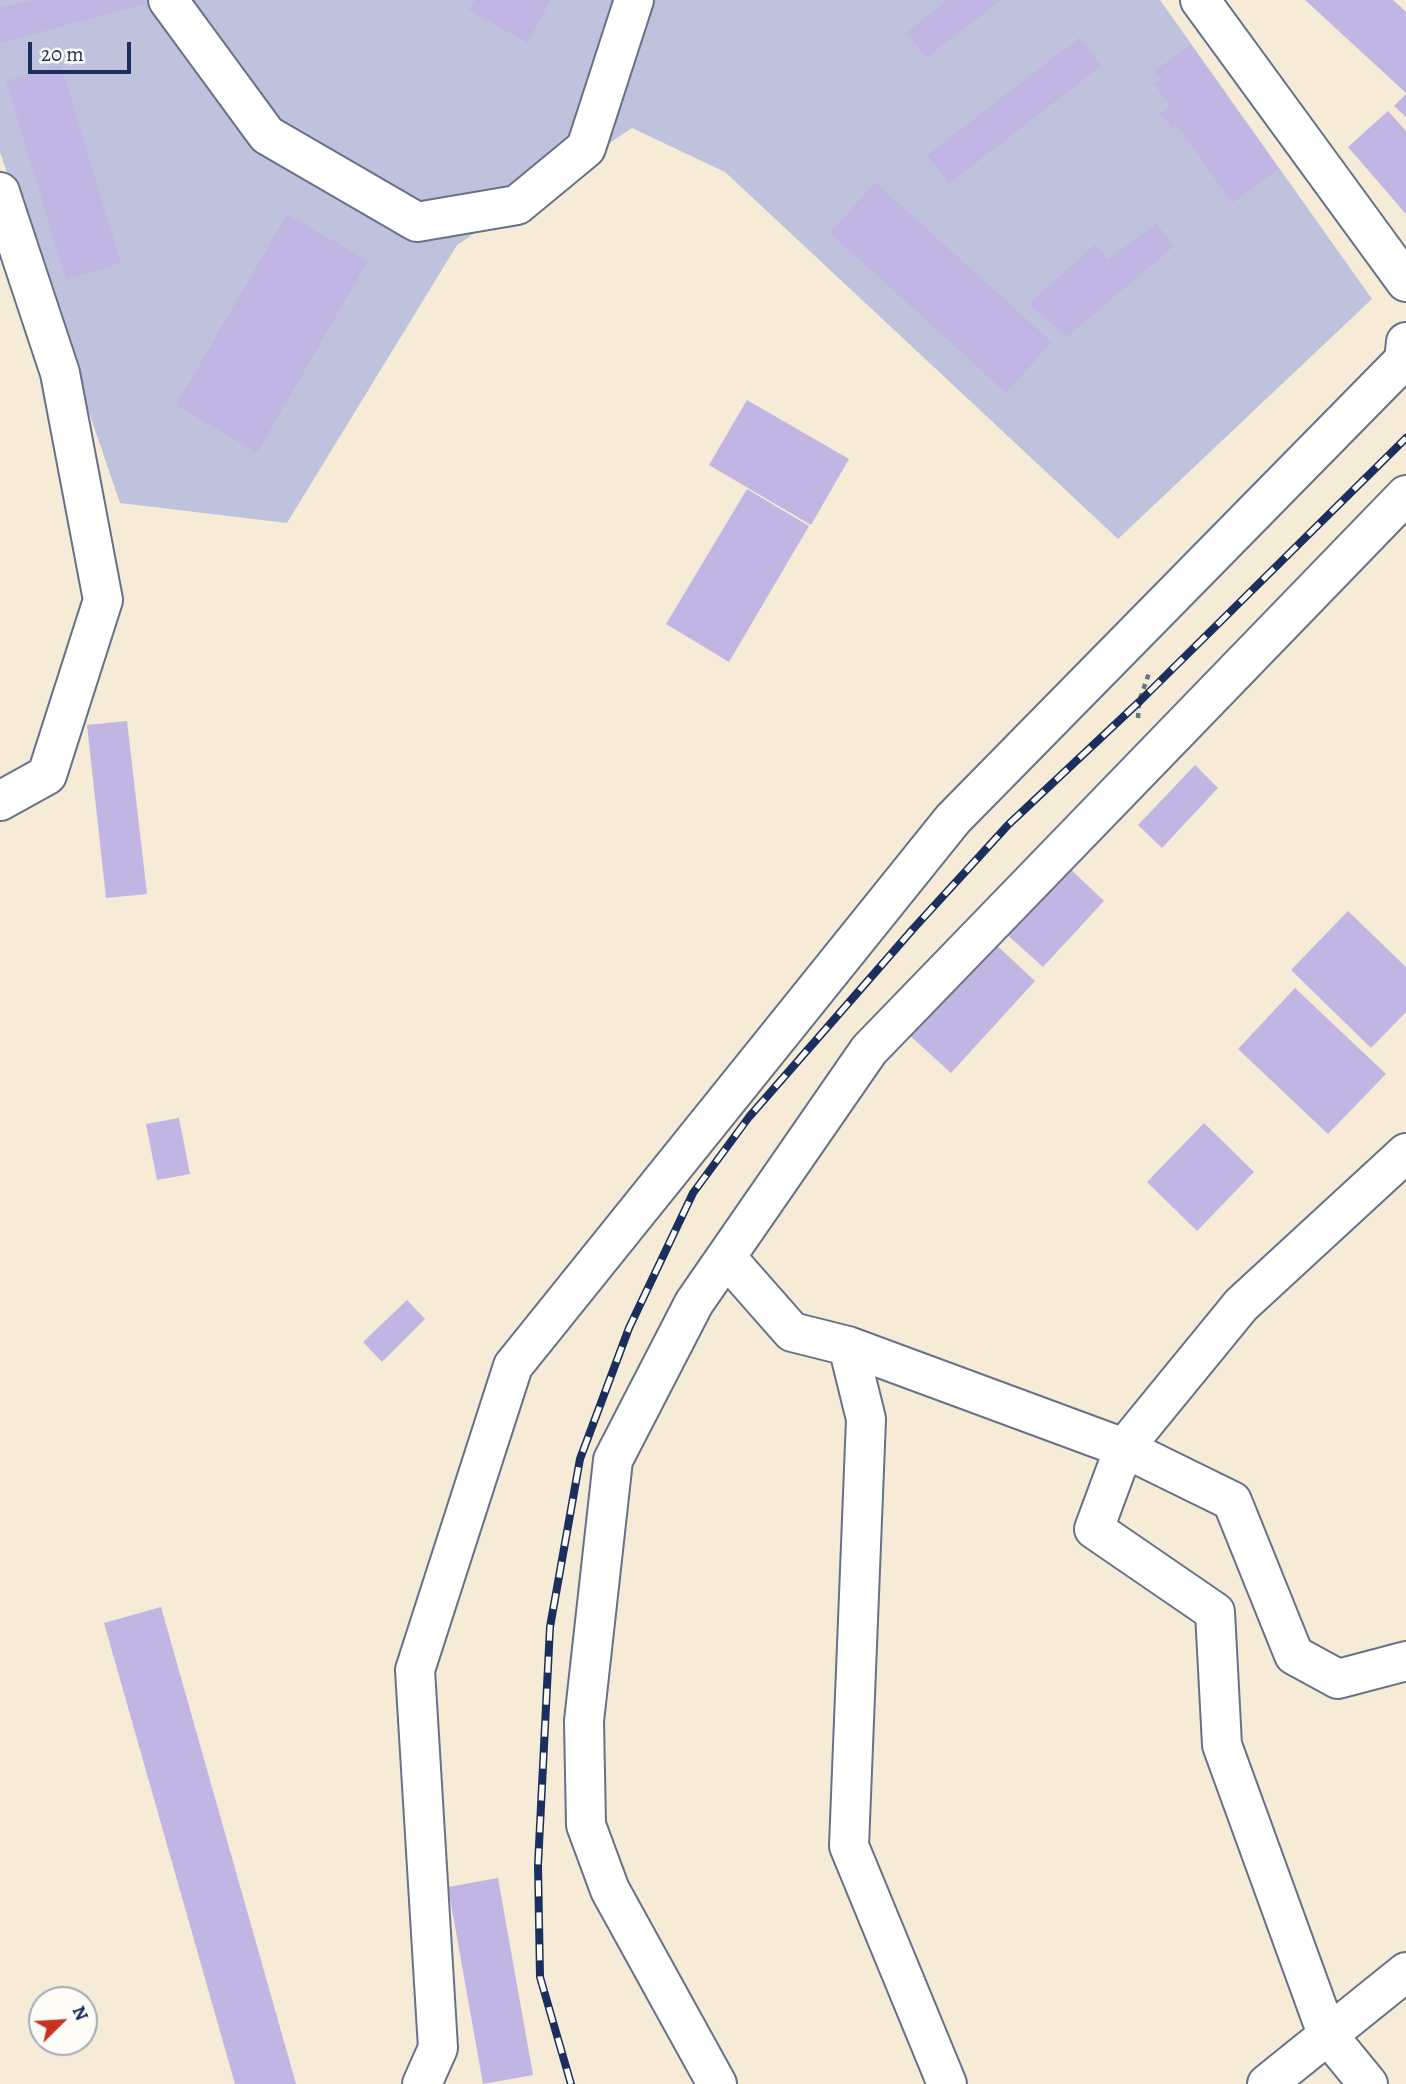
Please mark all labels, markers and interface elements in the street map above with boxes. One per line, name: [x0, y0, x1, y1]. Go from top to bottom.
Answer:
scale bar: [32, 28, 135, 72]
text: 20 m: [41, 40, 84, 68]
north arrow: [28, 1986, 98, 2056]
text: N: [66, 2002, 95, 2025]

